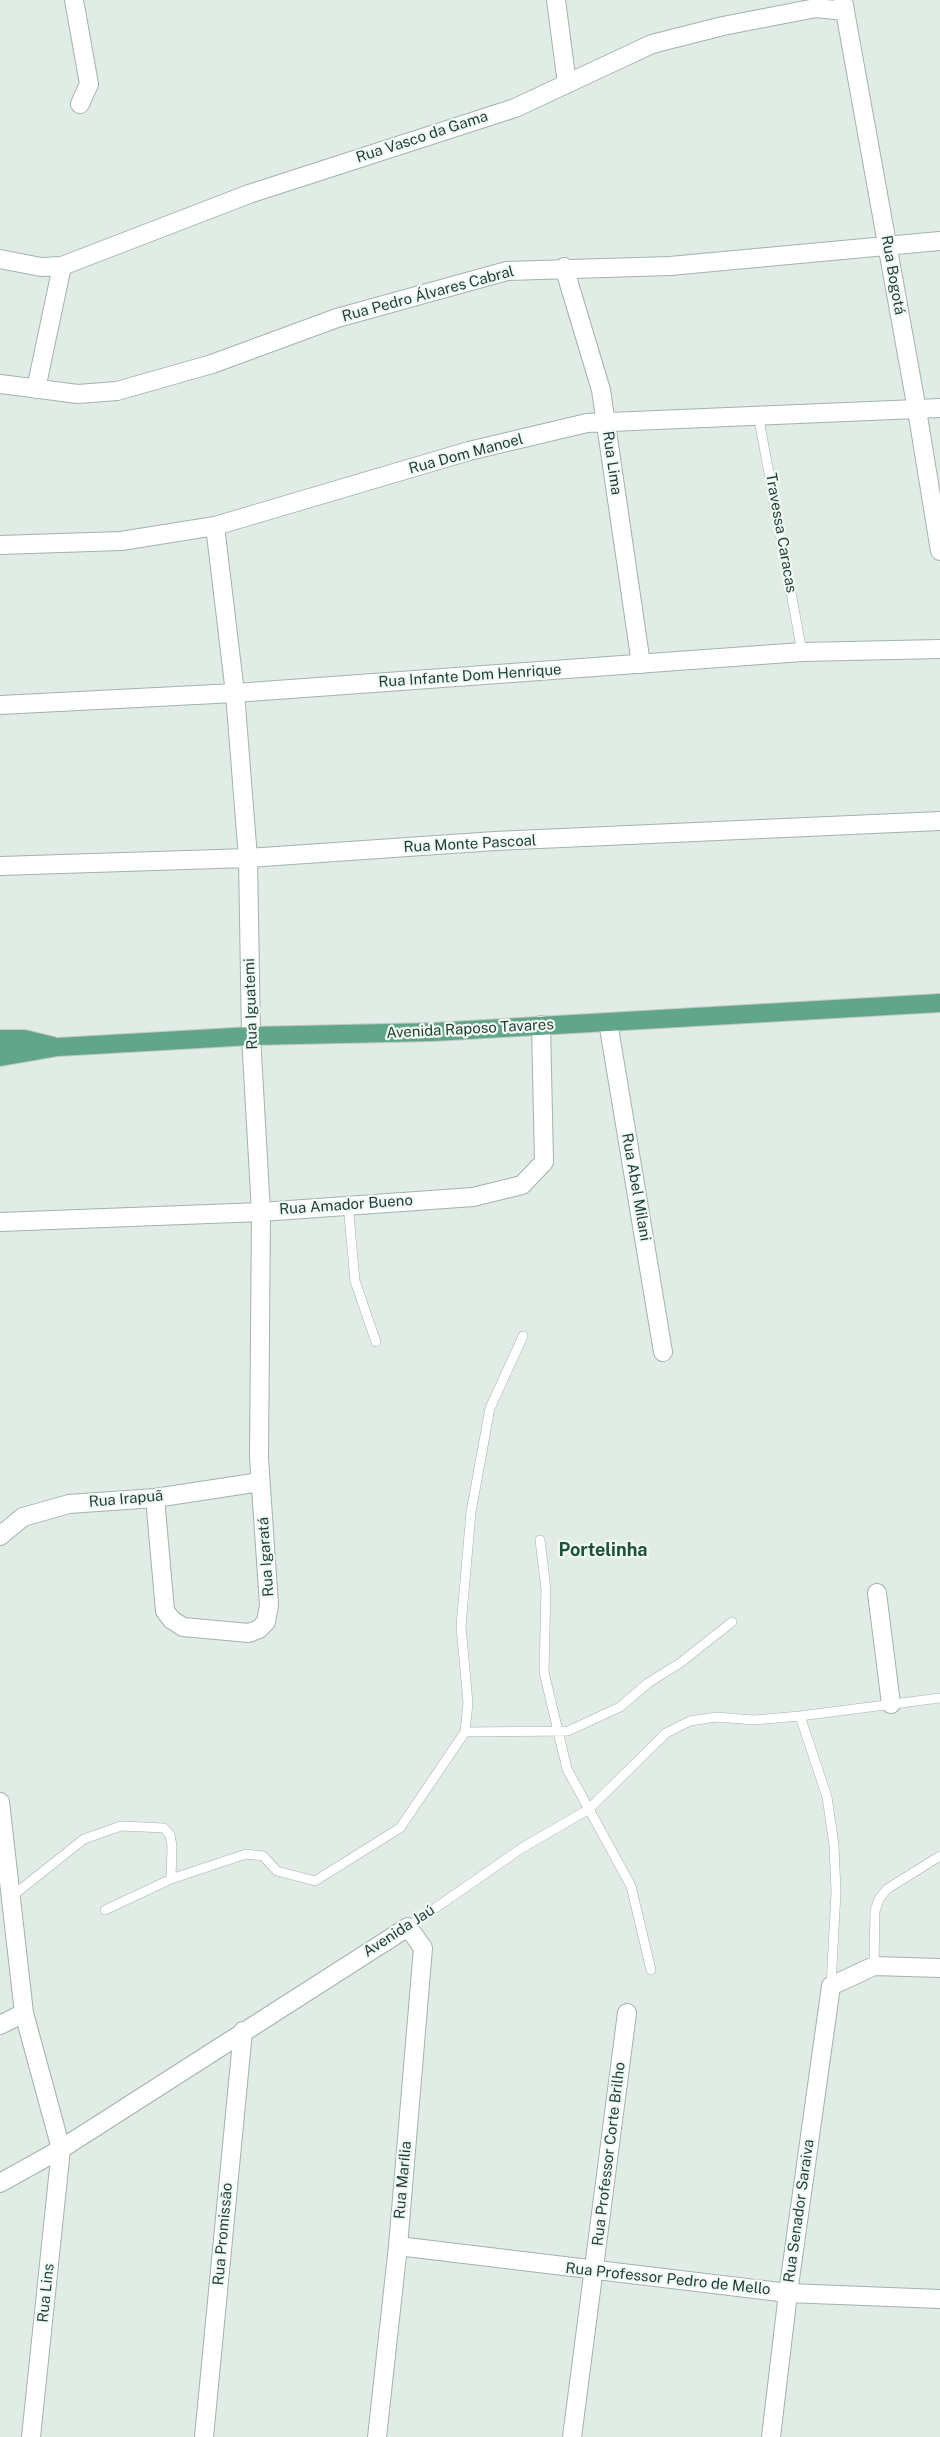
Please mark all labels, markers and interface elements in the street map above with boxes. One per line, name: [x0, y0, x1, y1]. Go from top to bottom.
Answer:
street label: Rua Vasco da Gama: [354, 107, 490, 167]
street label: Rua Bogotá: [877, 234, 909, 316]
street label: Rua Pedro Álvares Cabral: [340, 262, 516, 326]
street label: Rua Dom Manoel: [407, 430, 525, 478]
street label: Rua Lima: [599, 430, 625, 496]
street label: Travessa Caracas: [762, 472, 800, 594]
street label: Rua Infante Dom Henrique: [378, 661, 562, 691]
street label: Rua Monte Pascoal: [403, 832, 537, 856]
street label: Rua Iguatemi: [240, 958, 262, 1050]
street label: Avenida Raposo Tavares: [386, 1016, 554, 1042]
street label: Rua Abel Milani: [618, 1132, 654, 1242]
street label: Rua Amador Bueno: [279, 1191, 413, 1219]
street label: Rua Irapuã: [88, 1487, 164, 1511]
street label: Rua Igaratá: [254, 1517, 278, 1597]
district label: Portelinha: [559, 1539, 647, 1561]
street label: Avenida Jaú: [360, 1901, 438, 1961]
street label: Rua Professor Corte Brilho: [589, 2061, 629, 2247]
street label: Rua Senador Saraiva: [780, 2138, 818, 2284]
street label: Rua Marília: [391, 2140, 415, 2220]
street label: Rua Promissão: [210, 2182, 236, 2286]
street label: Rua Professor Pedro de Mello: [565, 2259, 771, 2299]
street label: Rua Lins: [34, 2263, 58, 2323]

